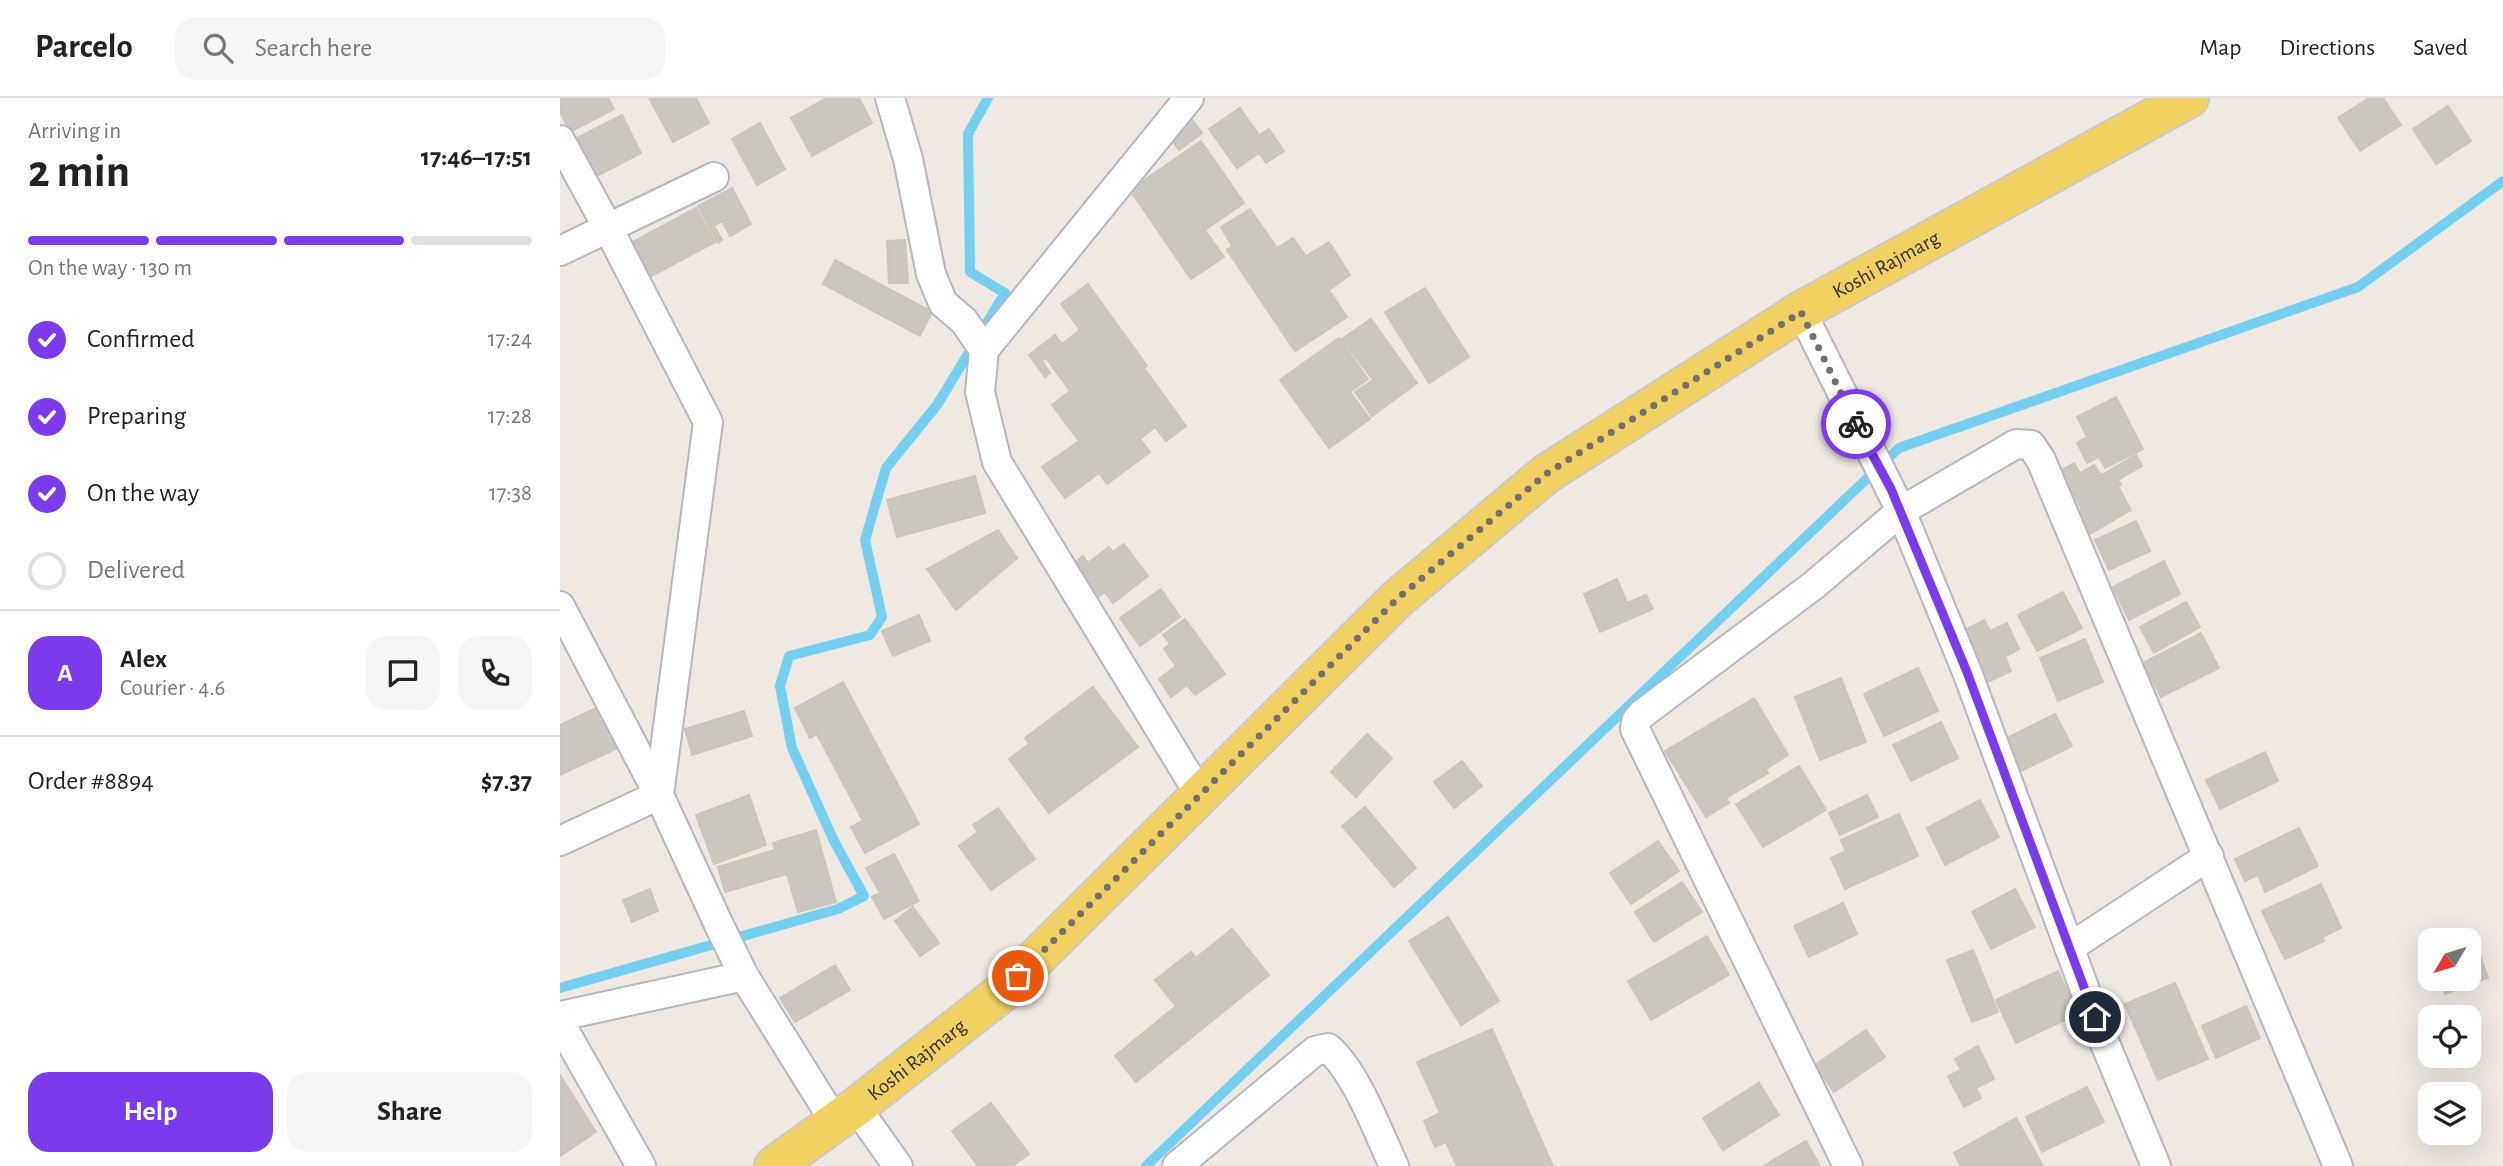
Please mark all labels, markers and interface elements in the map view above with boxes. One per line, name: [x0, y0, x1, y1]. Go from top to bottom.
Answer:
search box: [175, 17, 665, 80]
icon: search: [199, 29, 237, 67]
text: Parcelo: [35, 31, 133, 64]
text: Search here: [255, 35, 372, 61]
text: Map: [2199, 36, 2241, 60]
text: Directions: [2279, 36, 2375, 60]
text: Saved: [2413, 36, 2468, 60]
text: Arriving in: [28, 120, 121, 143]
text: 17:46–17:51: [421, 144, 532, 170]
text: 2 min: [28, 149, 130, 195]
street label: Koshi Rajmarg: [1829, 226, 1943, 302]
text: On the way · 130 m: [28, 257, 192, 280]
icon: check: [28, 321, 66, 359]
text: Confirmed: [87, 326, 195, 352]
text: 17:24: [488, 328, 532, 351]
courier: [1821, 389, 1891, 459]
icon: check: [28, 398, 66, 436]
text: Preparing: [87, 403, 186, 429]
text: 17:28: [488, 405, 532, 428]
icon: bike: [1837, 405, 1875, 443]
icon: check: [28, 475, 66, 513]
text: On the way: [87, 480, 199, 506]
text: 17:38: [489, 482, 532, 505]
text: Delivered: [87, 557, 185, 583]
button: chat: [366, 636, 440, 710]
button: phone: [458, 636, 532, 710]
text: Alex: [120, 646, 167, 672]
text: A: [57, 660, 73, 686]
text: Courier · 4.6: [120, 677, 225, 700]
text: Order #8894: [28, 768, 154, 794]
text: $7.37: [481, 768, 532, 794]
north arrow: [2418, 928, 2482, 990]
map controls: [2418, 928, 2481, 1145]
pin: [988, 946, 1048, 1006]
icon: bag: [999, 957, 1037, 995]
pin: [2065, 987, 2125, 1047]
icon: home: [2076, 998, 2114, 1036]
button: locate: [2418, 1005, 2481, 1068]
street label: Koshi Rajmarg: [863, 1014, 970, 1104]
button: Help: [28, 1072, 273, 1152]
button: Share: [287, 1072, 532, 1152]
button: layers: [2418, 1082, 2481, 1145]

